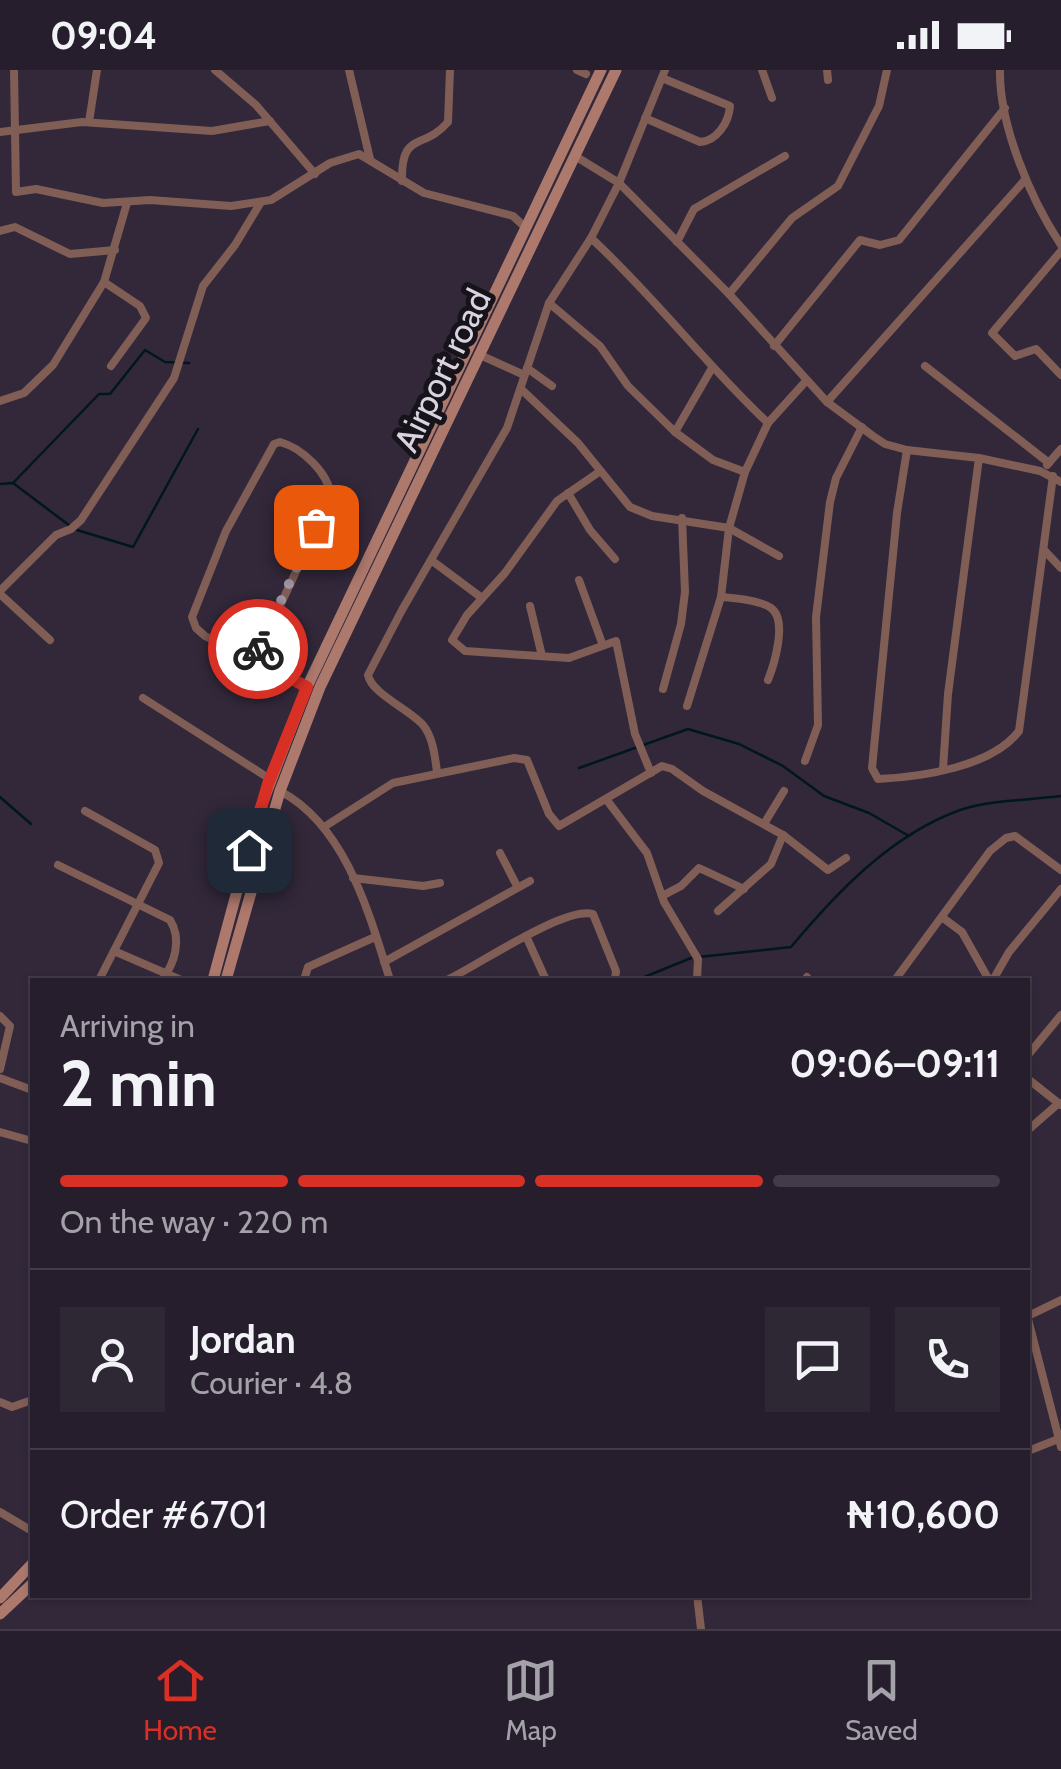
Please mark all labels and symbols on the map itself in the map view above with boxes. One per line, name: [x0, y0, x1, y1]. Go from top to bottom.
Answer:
street label: Airport road: [384, 282, 500, 458]
pin: [274, 485, 359, 570]
courier: [208, 599, 308, 699]
pin: [207, 808, 292, 893]

